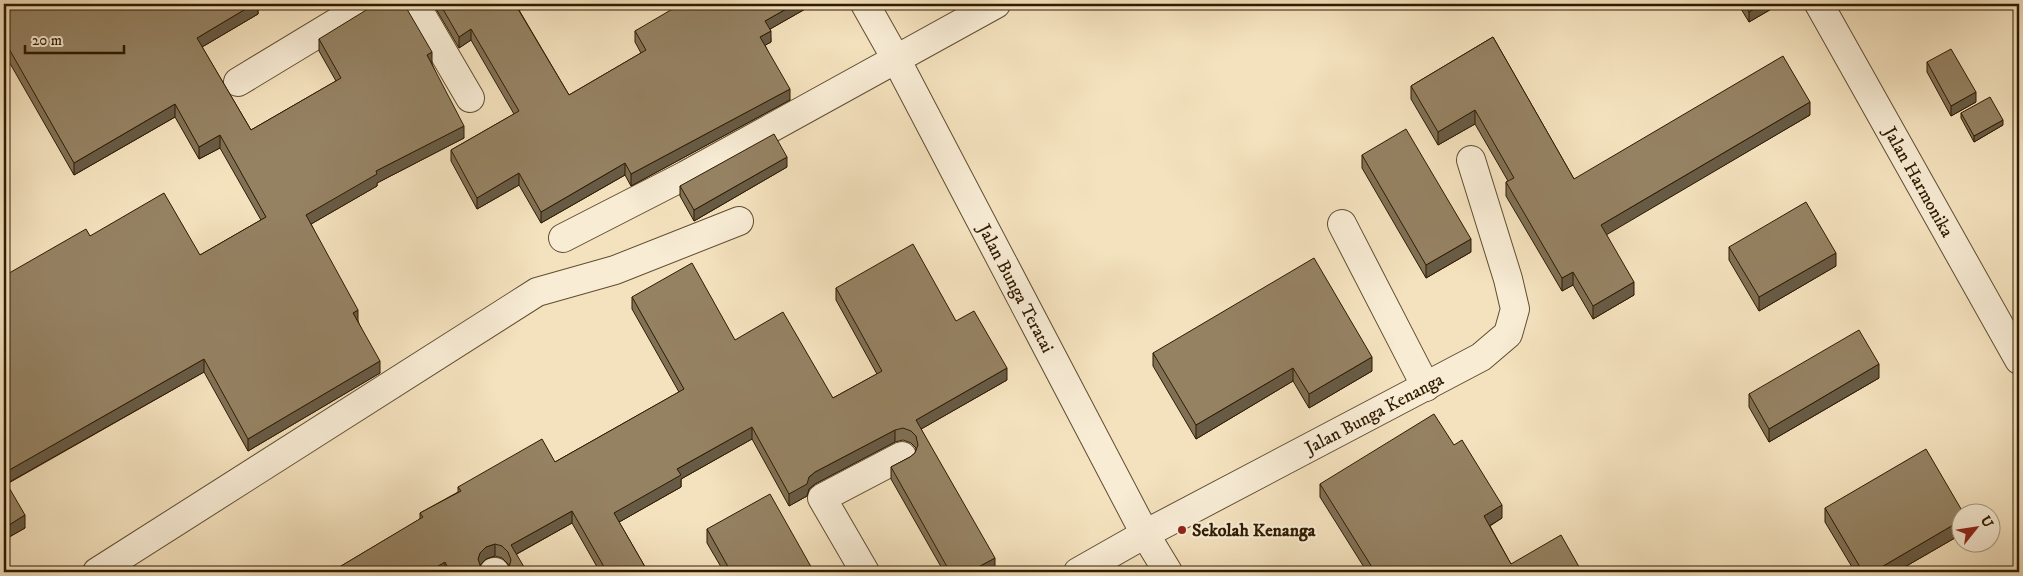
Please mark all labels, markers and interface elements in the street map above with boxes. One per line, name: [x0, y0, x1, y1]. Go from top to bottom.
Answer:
scale bar: [25, 22, 124, 54]
text: 20 m: [32, 31, 62, 50]
street label: Jalan Harmonika: [1877, 122, 1958, 242]
street label: Jalan Bunga Teratai: [972, 219, 1058, 357]
street label: Jalan Bunga Kenanga: [1300, 369, 1448, 461]
north arrow: [1950, 504, 2000, 554]
text: U: [1976, 513, 1997, 531]
place label: Sekolah Kenanga: [1192, 520, 1316, 542]
marker: Sekolah Kenanga: [1176, 524, 1188, 536]

